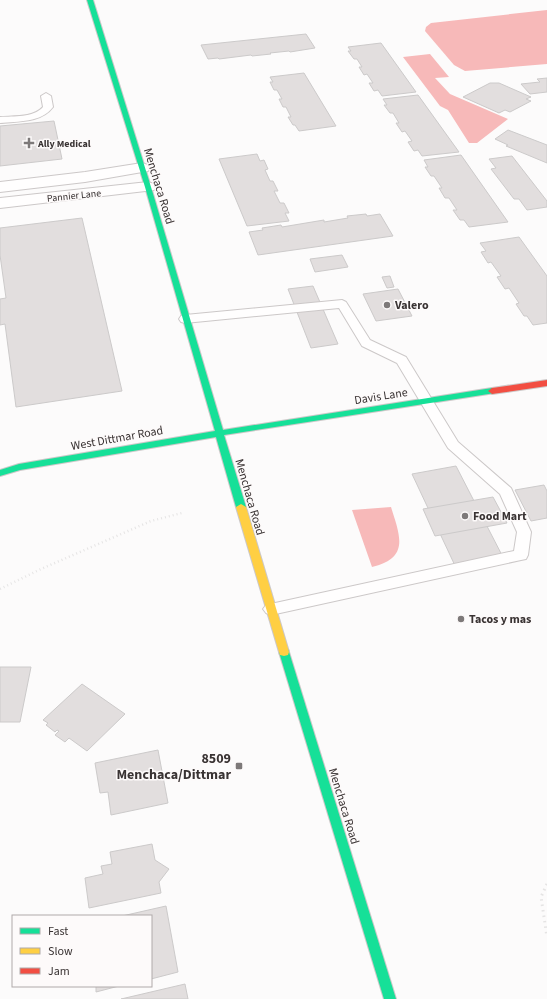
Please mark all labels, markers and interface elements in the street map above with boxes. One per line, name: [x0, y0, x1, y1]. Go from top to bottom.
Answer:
marker: Ally Medical: [23, 137, 35, 149]
place label: Ally Medical: [37, 137, 91, 151]
street label: Menchaca Road: [139, 146, 178, 226]
street label: Pannier Lane: [46, 186, 102, 206]
place label: Valero: [394, 297, 429, 314]
marker: Valero: [382, 300, 392, 310]
street label: Davis Lane: [353, 384, 409, 409]
street label: West Dittmar Road: [70, 422, 164, 455]
street label: Menchaca Road: [230, 457, 269, 537]
place label: Food Mart: [473, 508, 527, 525]
marker: Food Mart: [460, 511, 470, 521]
place label: Tacos y mas: [469, 611, 531, 628]
marker: Tacos y mas: [456, 614, 466, 624]
place label: 8509 Menchaca/Dittmar: [116, 749, 231, 785]
marker: 8509 Menchaca/Dittmar: [234, 761, 244, 771]
street label: Menchaca Road: [324, 766, 363, 846]
legend: [12, 915, 152, 987]
text: Fast: [48, 923, 68, 940]
text: Slow: [48, 943, 73, 960]
text: Jam: [48, 963, 70, 980]

